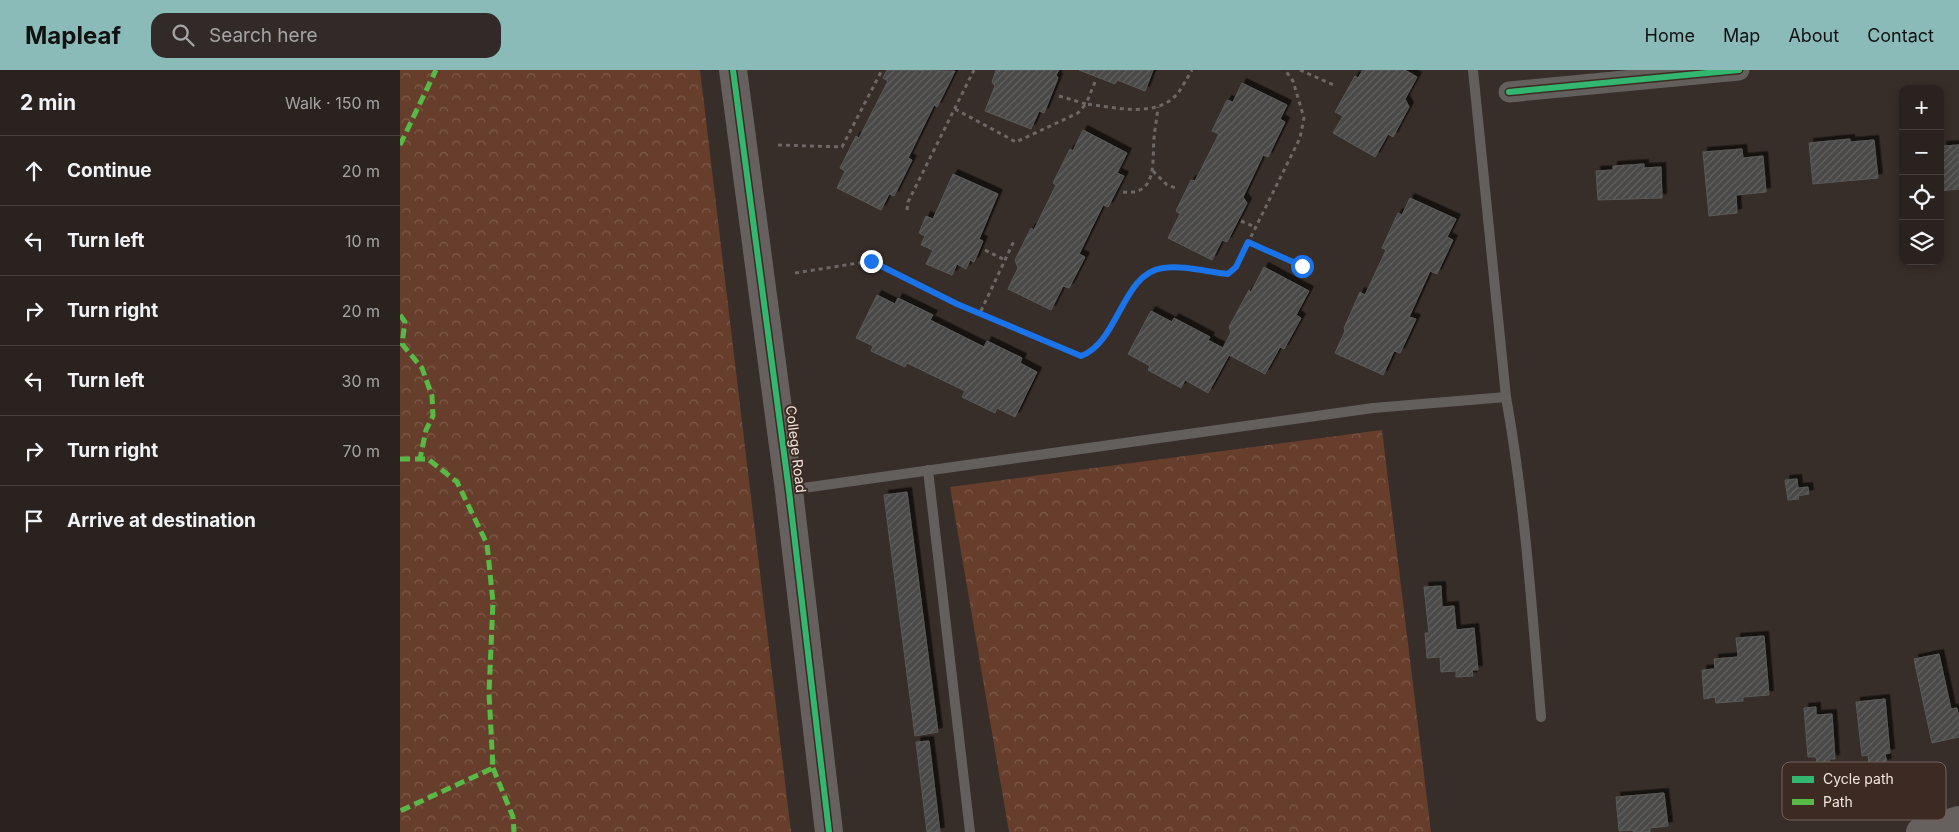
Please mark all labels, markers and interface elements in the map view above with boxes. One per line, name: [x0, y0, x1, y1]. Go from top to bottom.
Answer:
search box: [151, 13, 501, 58]
text: Mapleaf: [25, 21, 121, 50]
icon: search: [169, 21, 197, 49]
text: Search here: [209, 24, 318, 47]
text: Home: [1645, 25, 1695, 46]
text: Map: [1723, 25, 1760, 46]
text: About: [1788, 25, 1839, 46]
text: Contact: [1867, 25, 1934, 46]
map controls: [1899, 85, 1944, 265]
button: +: [1899, 85, 1944, 130]
text: 2 min: [20, 90, 76, 115]
text: Walk · 150 m: [285, 93, 380, 113]
button: −: [1899, 130, 1944, 175]
icon: ahead: [20, 157, 48, 185]
text: Continue: [67, 159, 152, 182]
text: 20 m: [342, 161, 380, 181]
button: locate: [1899, 175, 1944, 220]
button: layers: [1899, 220, 1944, 265]
icon: left: [20, 227, 48, 255]
text: Turn left: [67, 229, 145, 252]
text: 10 m: [345, 231, 380, 251]
route end: [860, 250, 883, 273]
route start: [1291, 255, 1314, 278]
icon: right: [20, 297, 48, 325]
text: Turn right: [67, 299, 158, 322]
text: 20 m: [342, 301, 380, 321]
icon: left: [20, 367, 48, 395]
text: Turn left: [67, 369, 145, 392]
text: 30 m: [342, 371, 380, 391]
street label: College Road: [783, 404, 810, 494]
icon: right: [20, 437, 48, 465]
text: Turn right: [67, 439, 158, 462]
text: 70 m: [343, 441, 380, 461]
icon: arrive: [20, 507, 48, 535]
text: Arrive at destination: [67, 509, 256, 532]
legend: [1782, 762, 1946, 820]
text: Cycle path: [1823, 770, 1894, 787]
text: Path: [1823, 793, 1853, 810]

